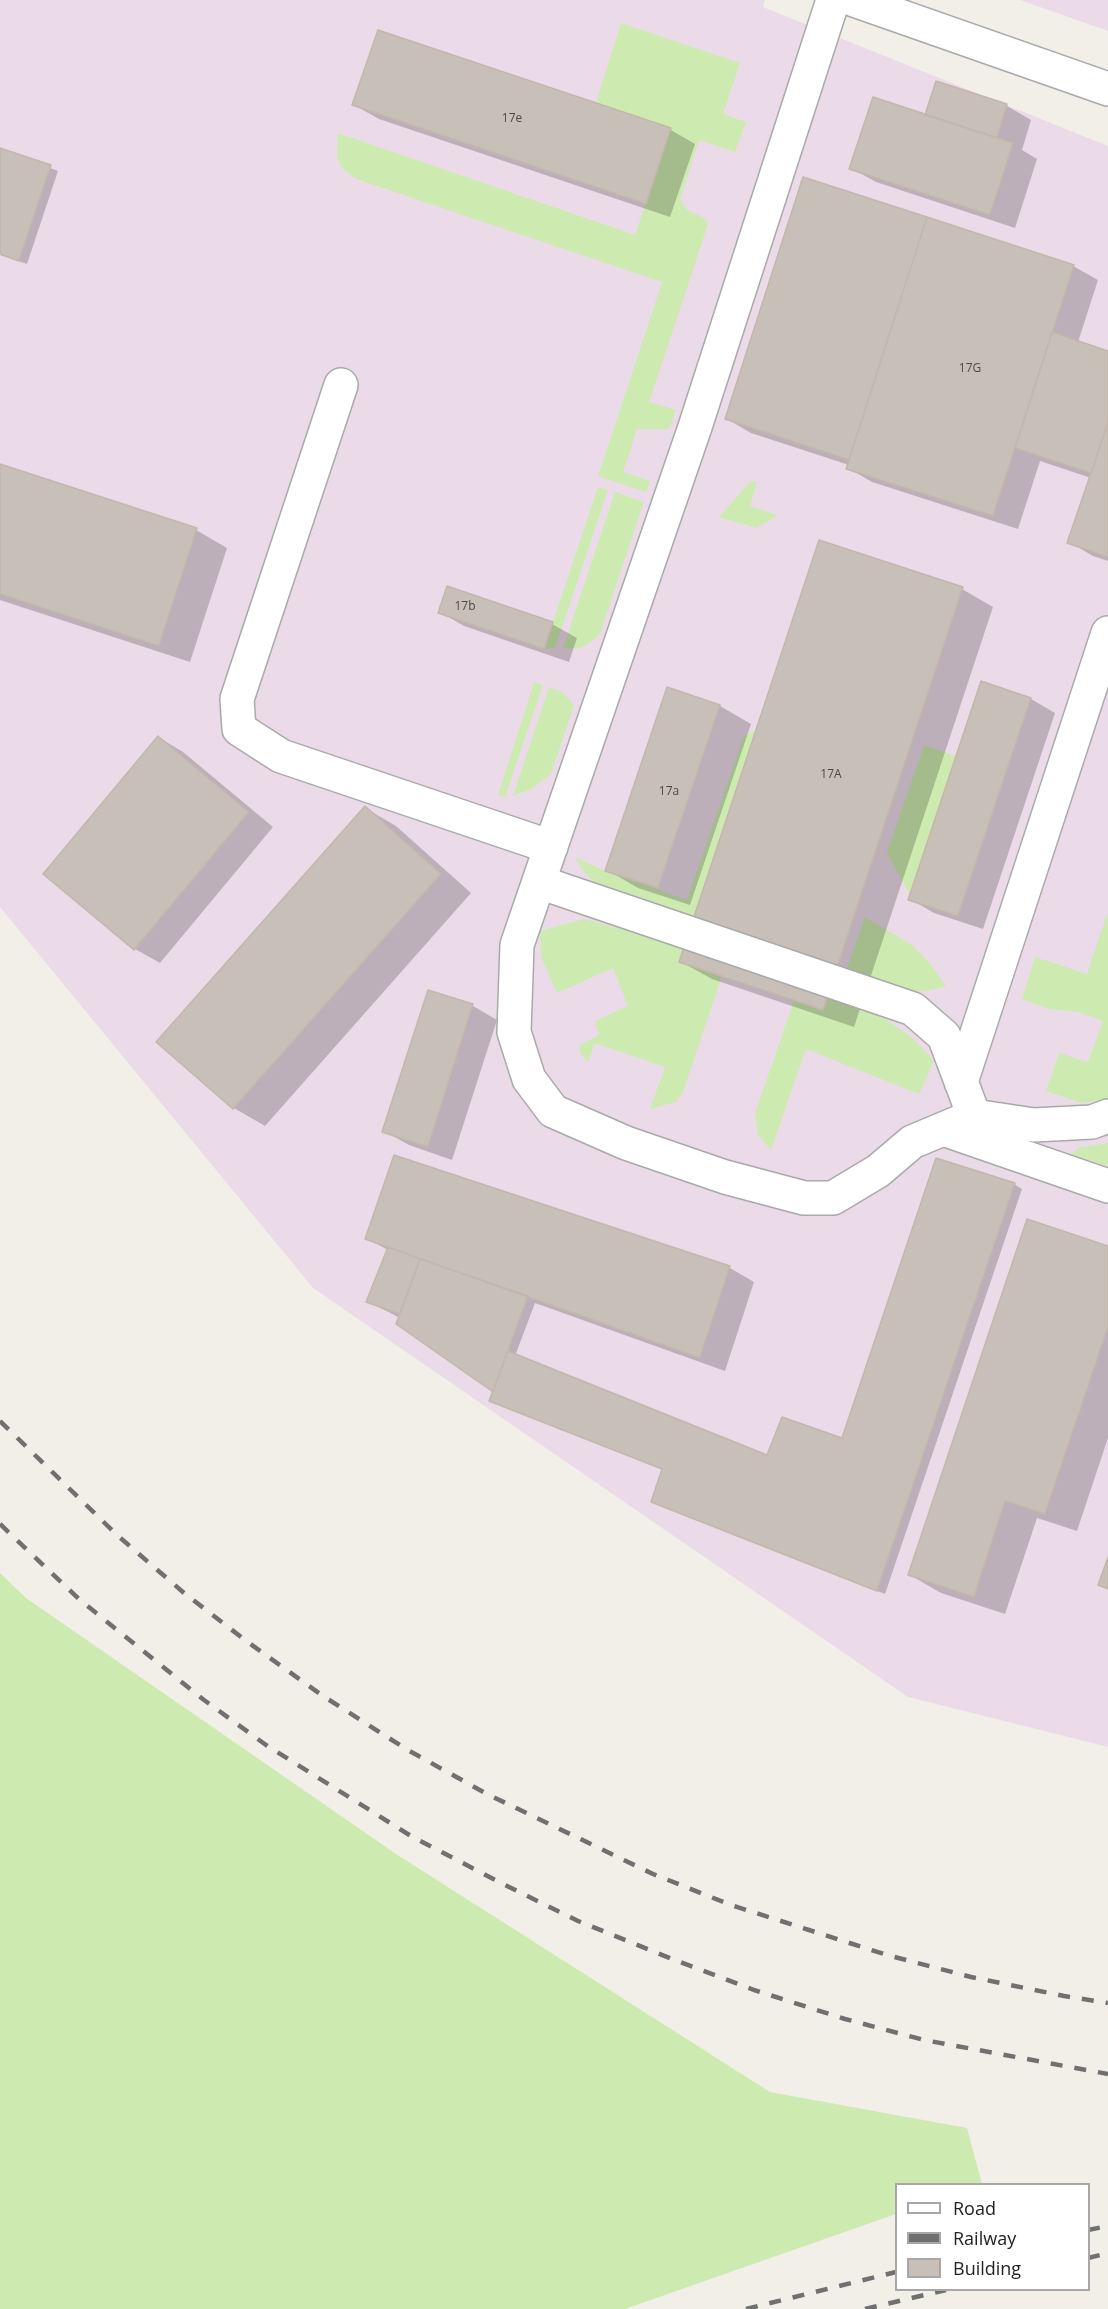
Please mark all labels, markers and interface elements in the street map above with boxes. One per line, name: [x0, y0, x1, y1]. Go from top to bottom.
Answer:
house number: 17e: [502, 112, 522, 126]
house number: 17G: [959, 362, 981, 376]
house number: 17b: [454, 600, 476, 614]
house number: 17A: [820, 768, 842, 782]
house number: 17a: [659, 785, 679, 799]
legend: [895, 2183, 1090, 2291]
text: Road: [953, 2196, 996, 2220]
text: Railway: [953, 2226, 1016, 2250]
text: Building: [953, 2256, 1021, 2280]

